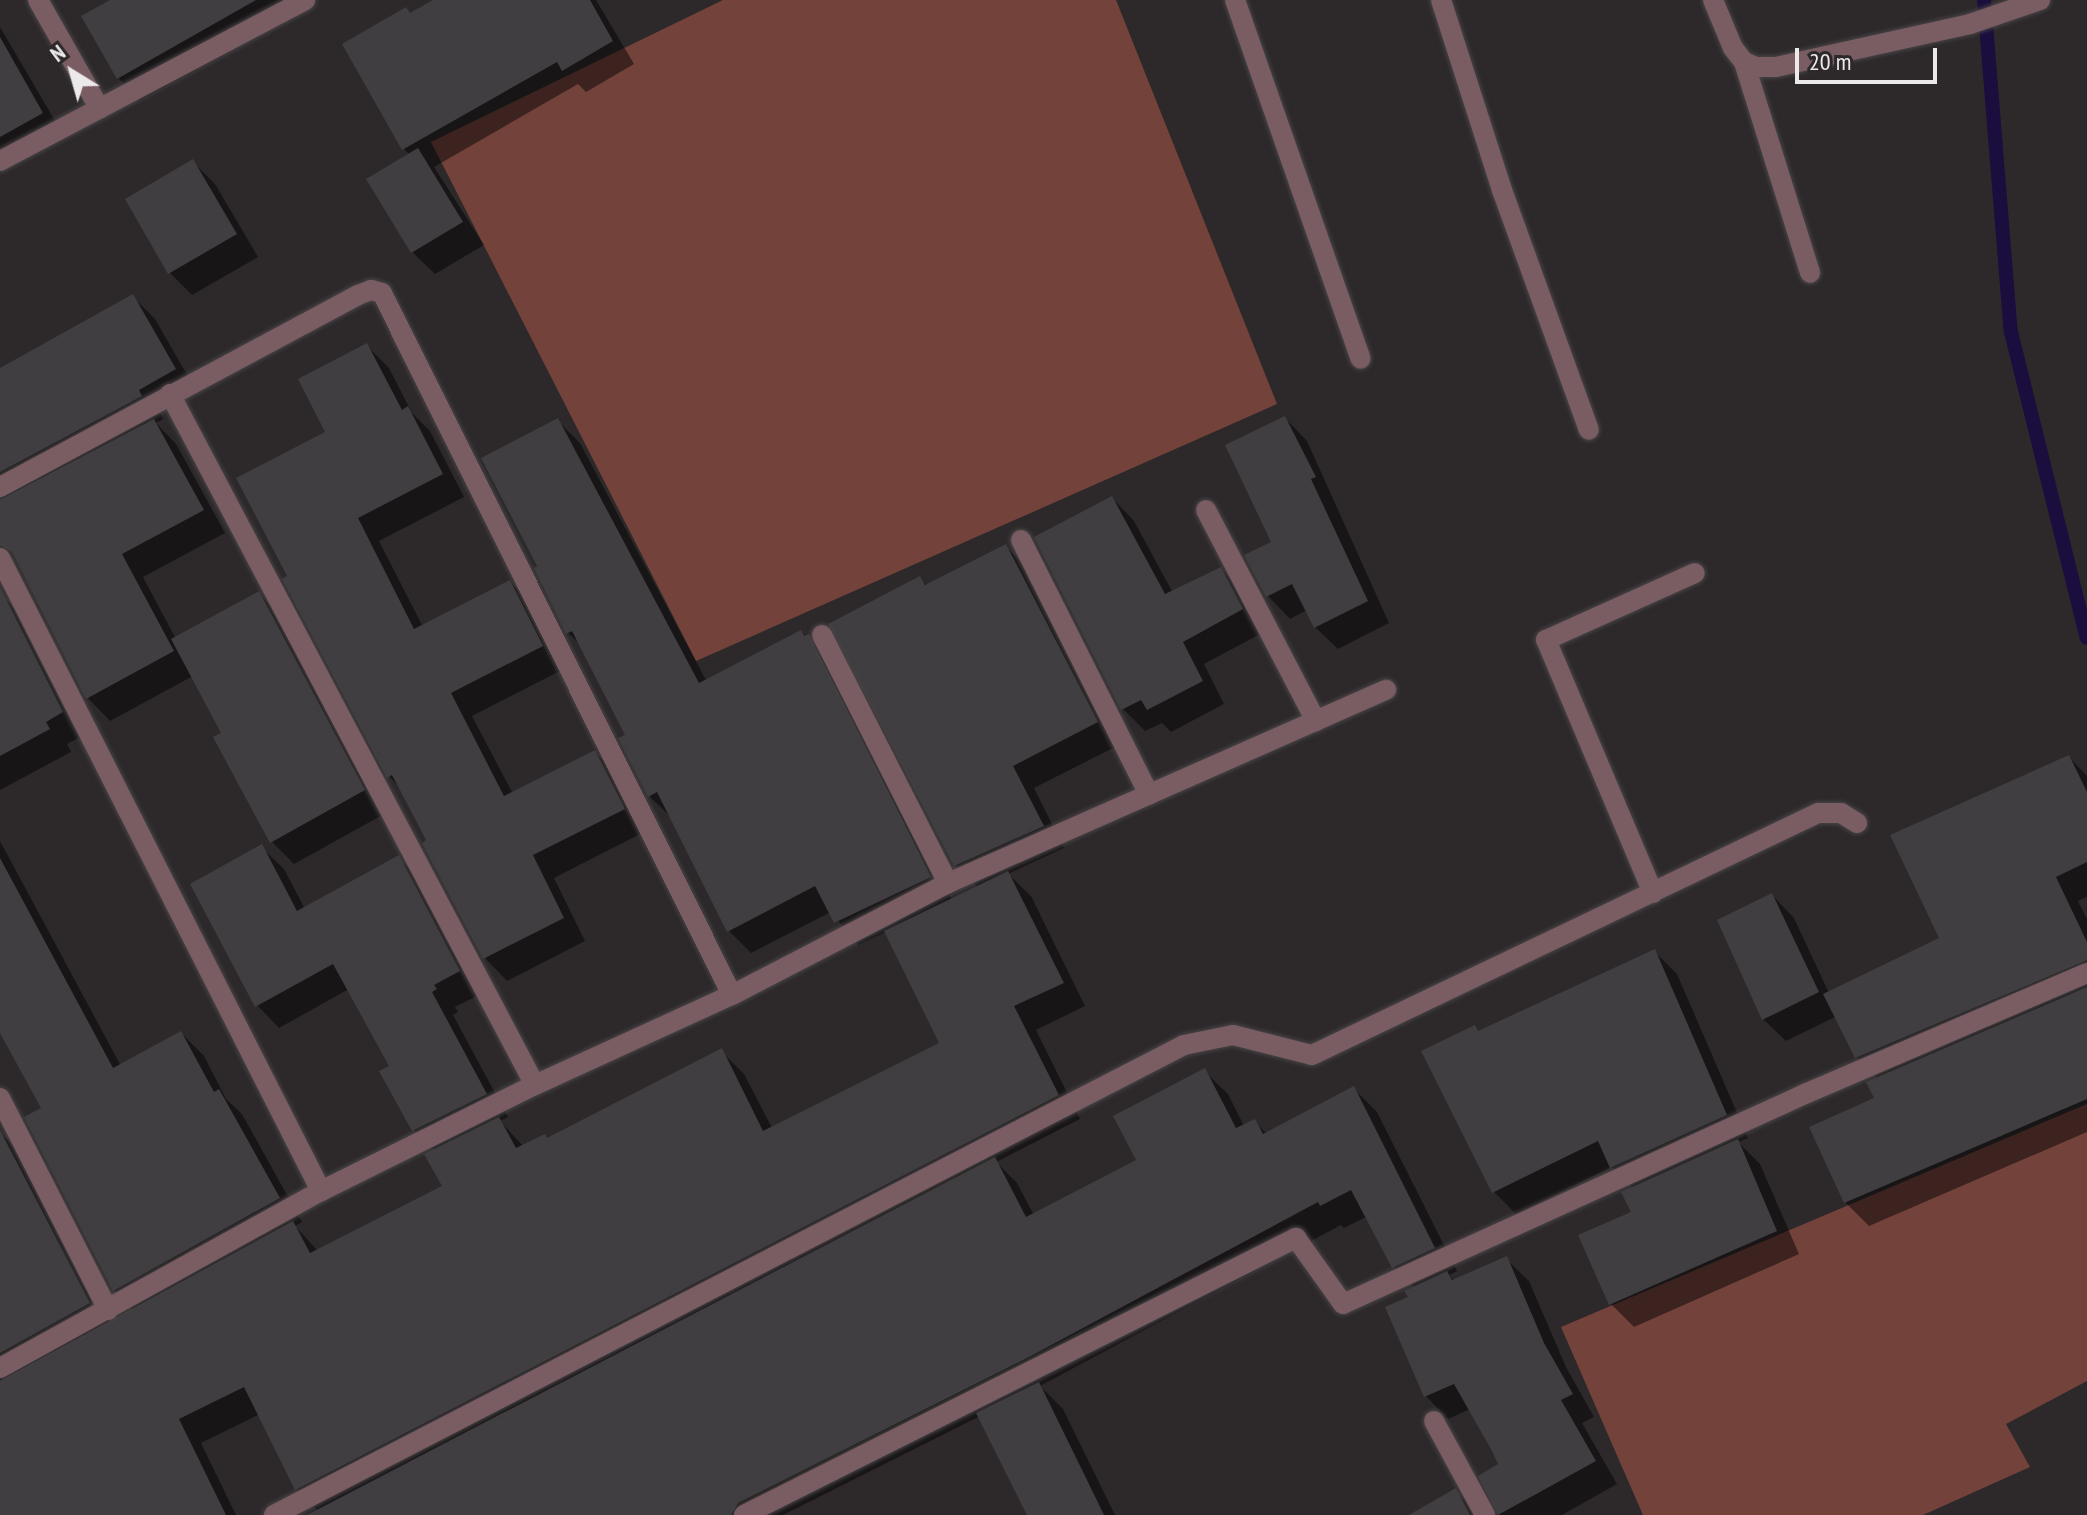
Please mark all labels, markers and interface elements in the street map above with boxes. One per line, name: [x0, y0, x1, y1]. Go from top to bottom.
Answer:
north arrow: [32, 32, 112, 112]
scale bar: [1799, 32, 1941, 82]
text: N: [44, 38, 71, 68]
text: 20 m: [1809, 46, 1851, 77]

